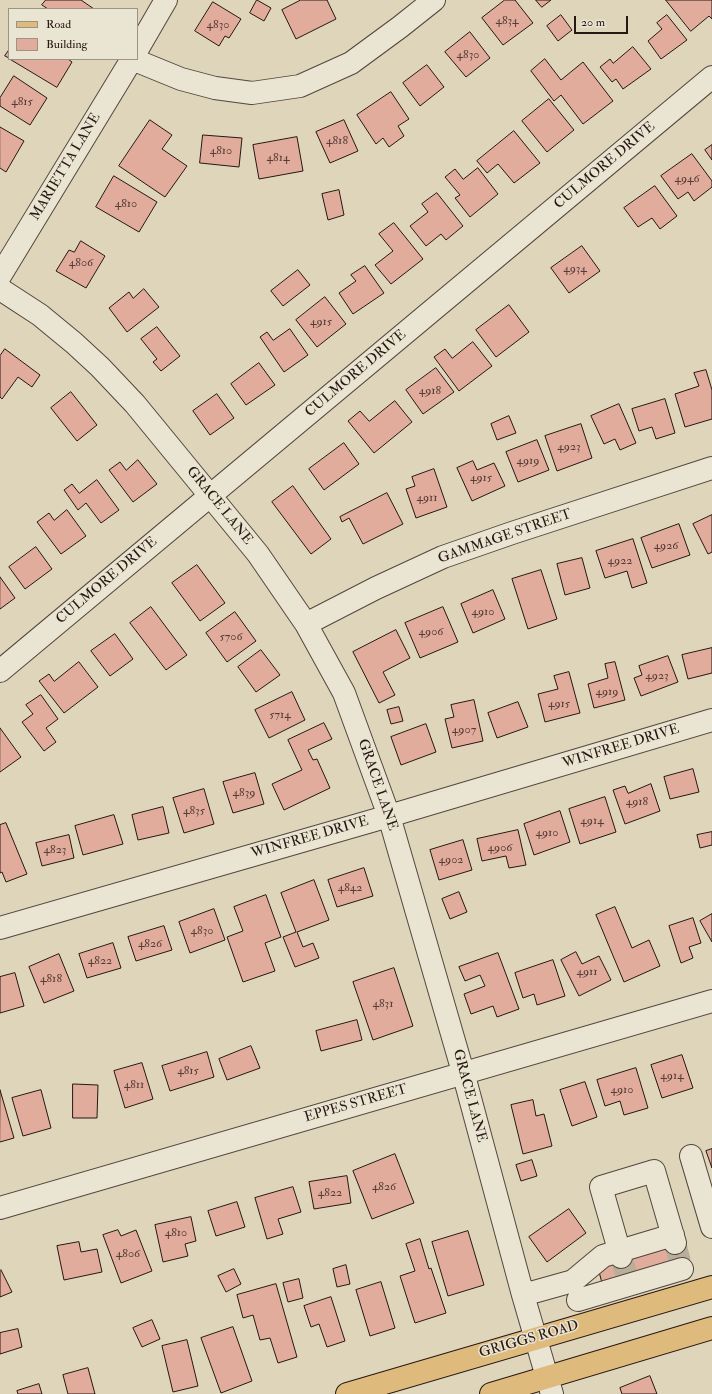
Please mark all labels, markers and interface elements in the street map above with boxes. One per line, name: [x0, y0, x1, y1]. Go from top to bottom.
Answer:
legend: [8, 8, 138, 60]
scale bar: [576, 8, 630, 34]
house number: 4834: [495, 14, 519, 28]
text: 20 m: [581, 15, 605, 30]
text: Road: [46, 17, 71, 32]
house number: 4830: [207, 18, 229, 32]
text: Building: [46, 37, 87, 52]
house number: 4830: [457, 48, 479, 62]
house number: 4815: [11, 95, 33, 109]
street label: MARIETTA LANE: [27, 110, 105, 224]
street label: CULMORE DRIVE: [551, 119, 659, 213]
house number: 4818: [326, 134, 348, 148]
house number: 4810: [210, 144, 232, 158]
house number: 4814: [267, 151, 289, 165]
house number: 4946: [674, 172, 700, 186]
house number: 4810: [115, 197, 137, 211]
house number: 4806: [69, 256, 93, 270]
house number: 4934: [563, 262, 587, 276]
house number: 4915: [310, 315, 332, 329]
street label: CULMORE DRIVE: [302, 327, 410, 421]
house number: 4918: [419, 384, 441, 398]
house number: 4923: [557, 440, 581, 454]
house number: 4919: [517, 454, 539, 468]
street label: GRACE LANE: [182, 464, 256, 548]
house number: 4915: [470, 471, 492, 485]
house number: 4911: [416, 491, 438, 505]
street label: GAMMAGE STREET: [436, 506, 574, 568]
street label: CULMORE DRIVE: [53, 534, 161, 628]
house number: 4926: [654, 539, 678, 553]
house number: 4922: [608, 554, 632, 568]
house number: 4910: [472, 605, 494, 619]
house number: 4906: [419, 625, 443, 639]
house number: 5706: [220, 630, 242, 644]
house number: 4923: [645, 669, 669, 683]
house number: 4919: [596, 685, 618, 699]
house number: 4915: [548, 697, 570, 711]
house number: 5714: [269, 708, 291, 722]
street label: WINFREE DRIVE: [561, 721, 681, 773]
house number: 4907: [452, 723, 476, 737]
street label: GRACE LANE: [353, 737, 401, 833]
house number: 4839: [233, 786, 255, 800]
house number: 4918: [626, 795, 648, 809]
house number: 4835: [183, 804, 205, 818]
street label: WINFREE DRIVE: [249, 813, 371, 863]
house number: 4914: [580, 814, 604, 828]
house number: 4910: [536, 826, 558, 840]
house number: 4906: [488, 841, 512, 855]
house number: 4823: [44, 843, 66, 857]
house number: 4902: [439, 853, 463, 867]
house number: 4842: [338, 881, 362, 895]
house number: 4830: [191, 924, 213, 938]
house number: 4826: [138, 937, 162, 951]
house number: 4822: [88, 954, 112, 968]
house number: 4911: [576, 965, 598, 979]
house number: 4818: [40, 972, 62, 986]
house number: 4831: [373, 997, 393, 1011]
street label: GRACE LANE: [449, 1048, 489, 1144]
house number: 4815: [177, 1064, 199, 1078]
house number: 4914: [660, 1069, 684, 1083]
house number: 4811: [124, 1078, 144, 1092]
street label: EPPES STREET: [303, 1081, 409, 1127]
house number: 4910: [611, 1083, 633, 1097]
house number: 4826: [372, 1180, 396, 1194]
house number: 4822: [318, 1186, 342, 1200]
house number: 4810: [165, 1226, 187, 1240]
house number: 4806: [116, 1247, 140, 1261]
street label: GRIGGS ROAD: [477, 1318, 581, 1362]

